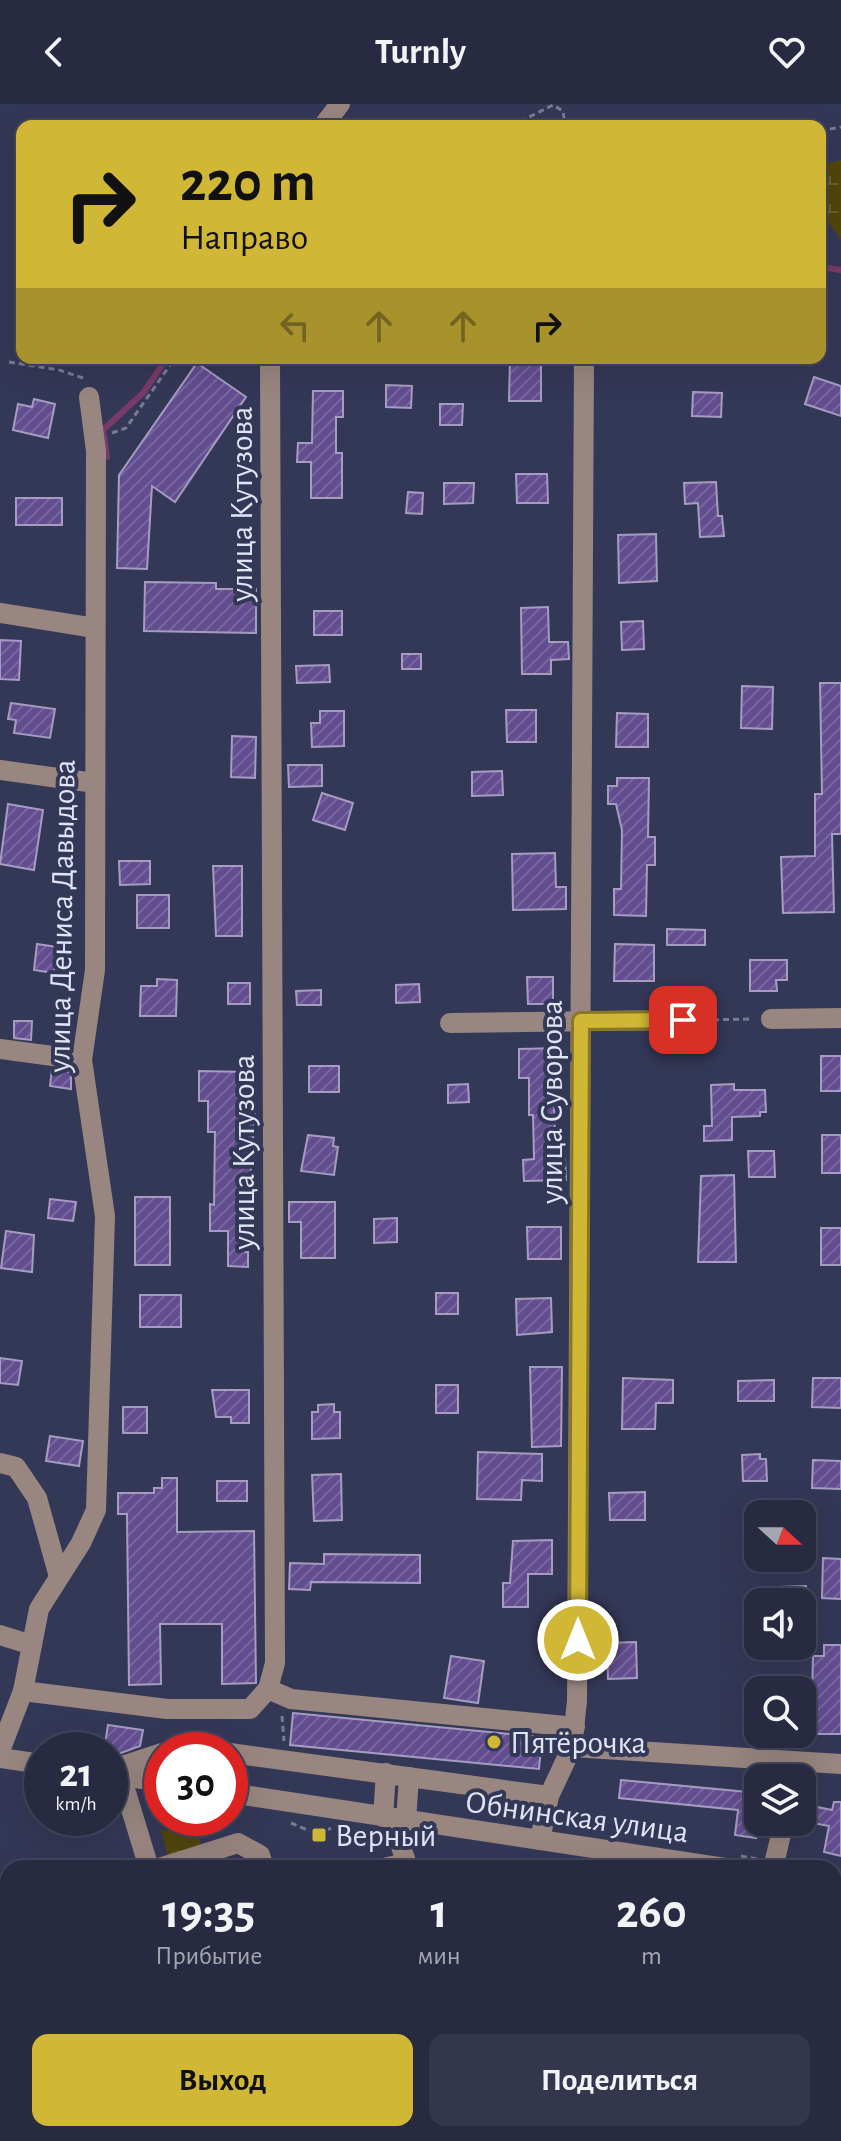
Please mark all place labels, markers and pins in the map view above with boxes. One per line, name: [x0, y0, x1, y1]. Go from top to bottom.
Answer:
pin: [649, 986, 717, 1054]
place label: Пятёрочка: [510, 1727, 646, 1759]
marker: Пятёрочка: [485, 1733, 503, 1751]
place label: Верный: [335, 1820, 437, 1852]
marker: Верный: [310, 1826, 328, 1844]

